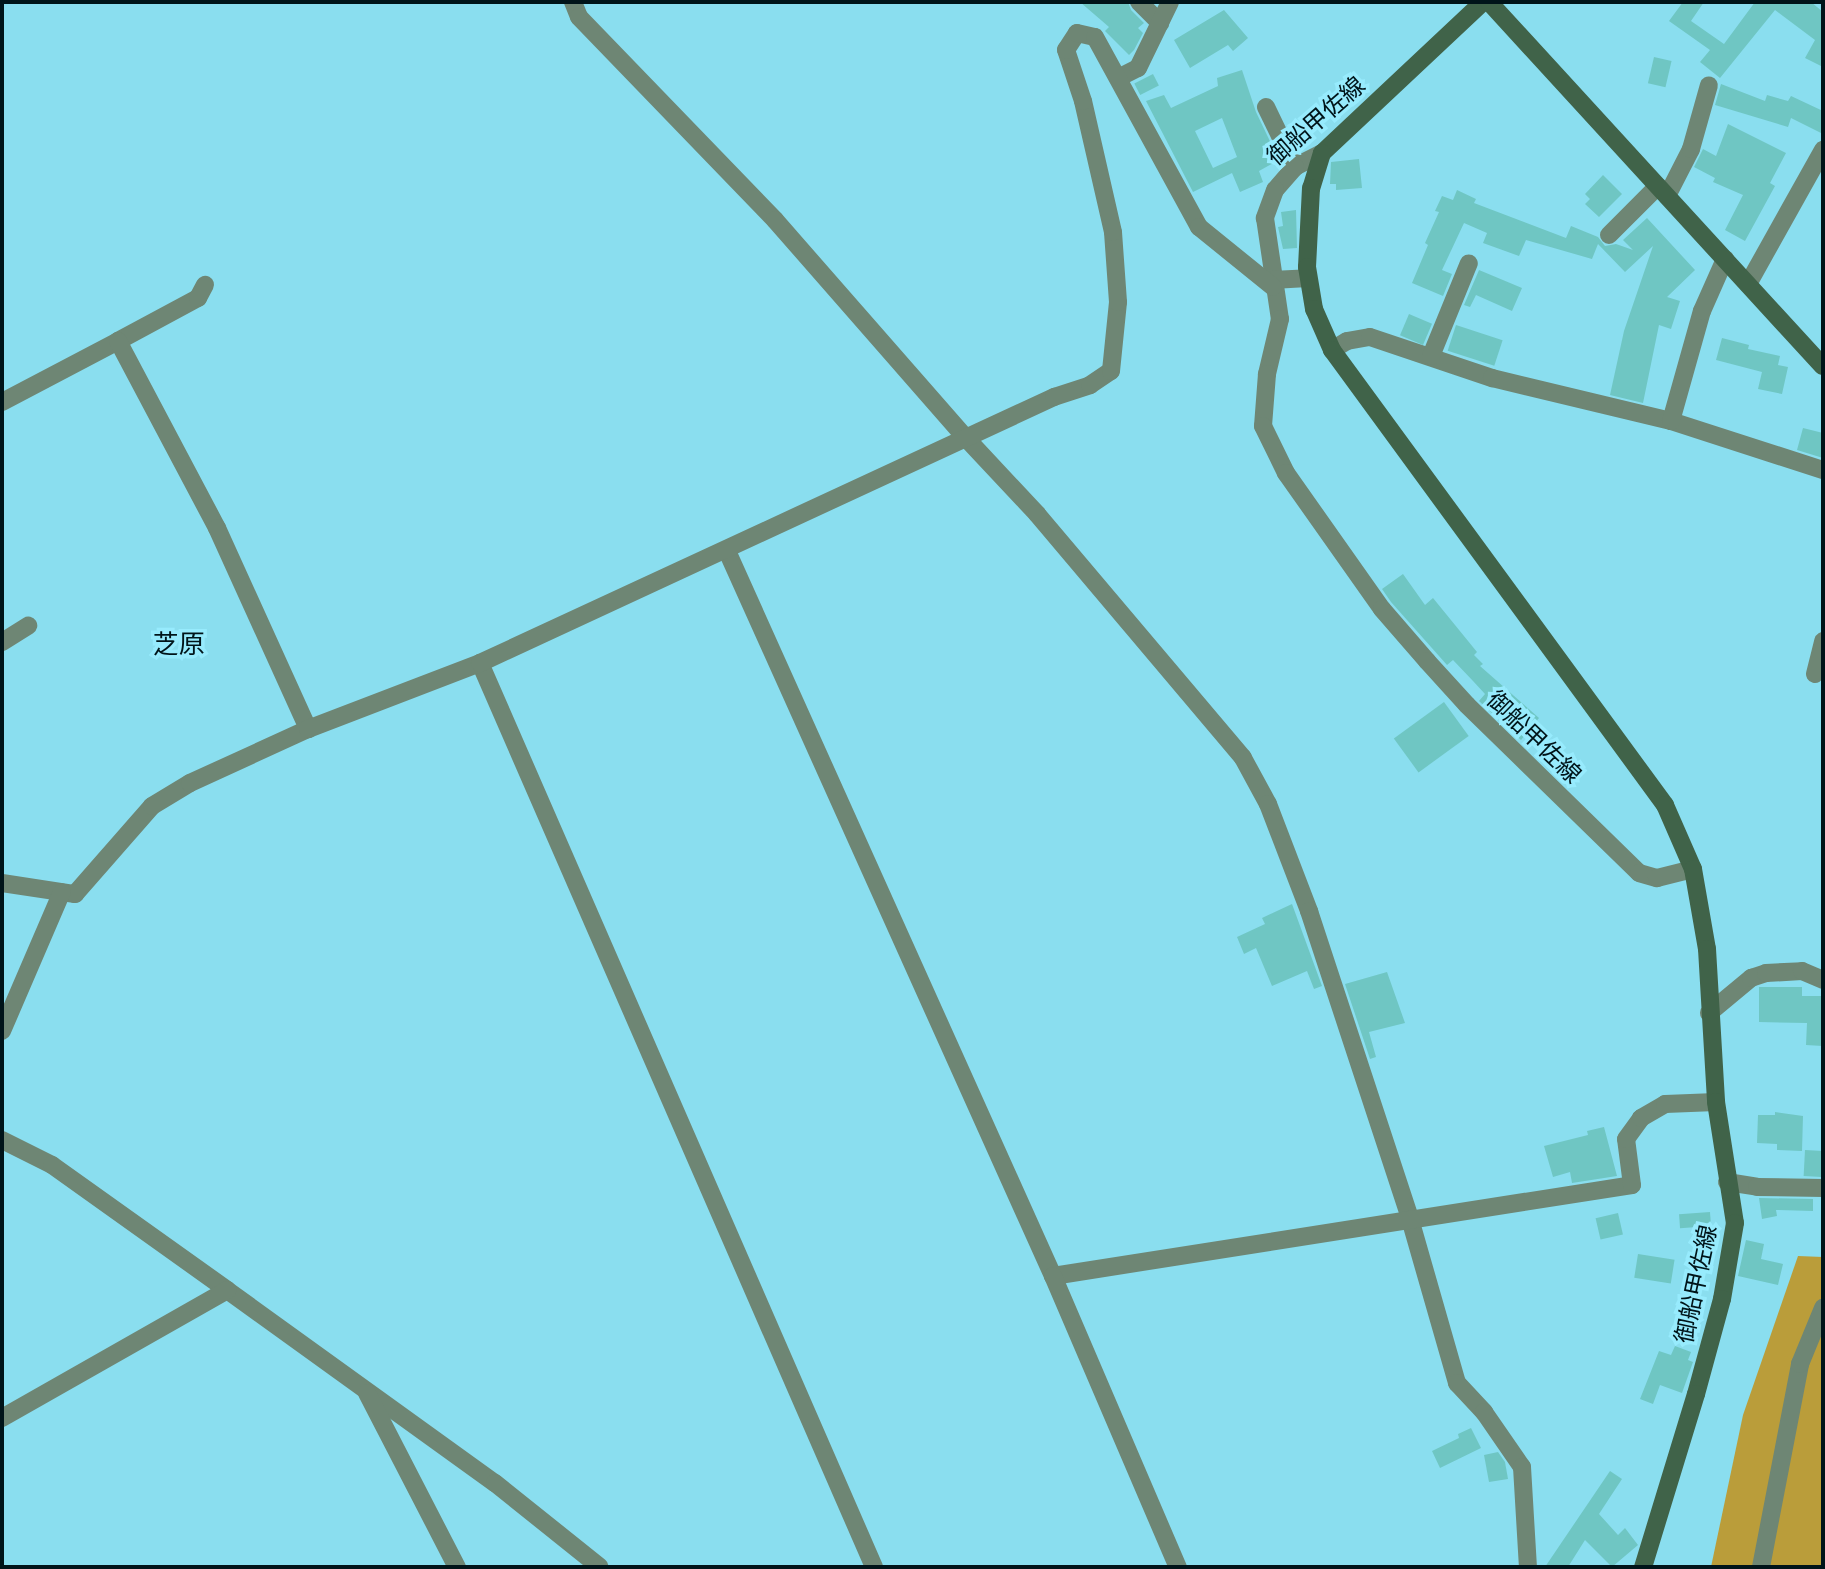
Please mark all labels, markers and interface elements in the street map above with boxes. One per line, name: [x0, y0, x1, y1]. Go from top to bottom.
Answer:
street label: 御船甲佐線: [1261, 71, 1371, 171]
district label: 芝原: [153, 629, 205, 661]
street label: 御船甲佐線: [1481, 685, 1587, 789]
street label: 御船甲佐線: [1669, 1222, 1723, 1346]

